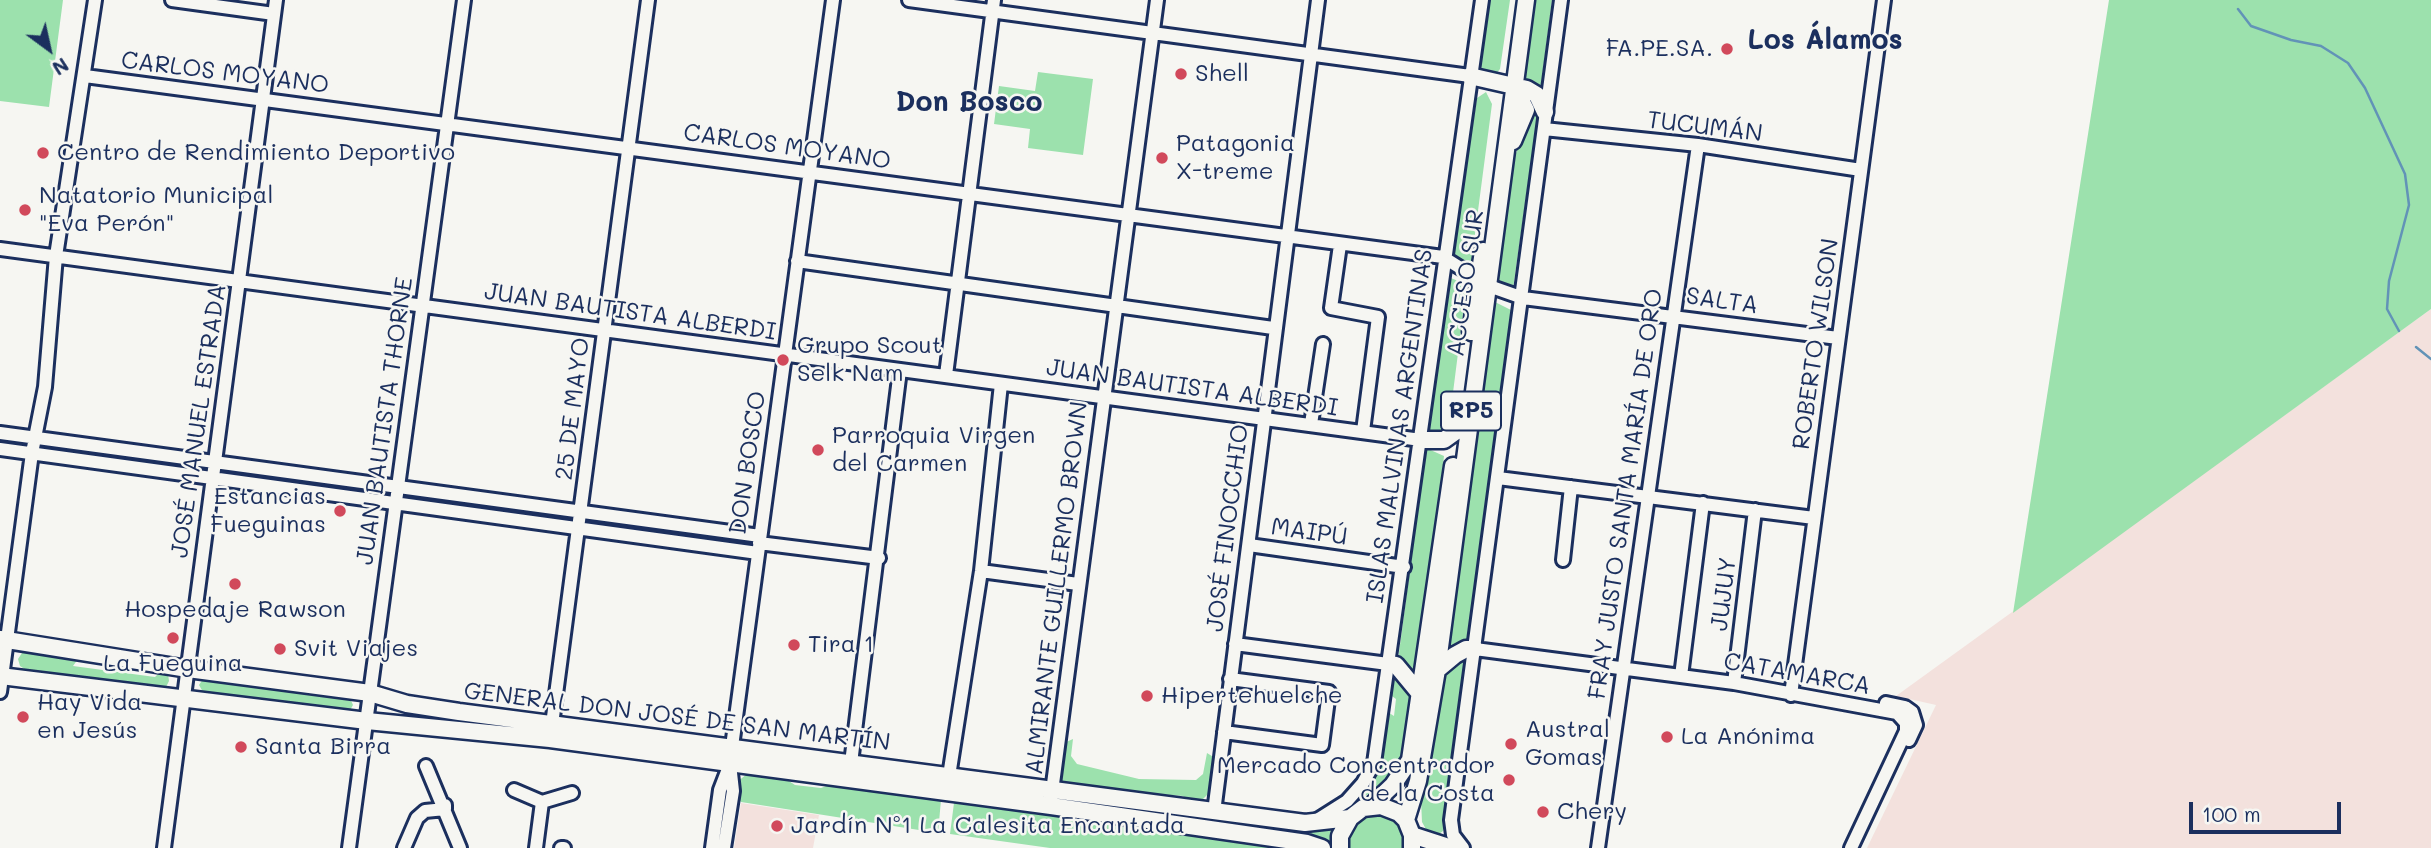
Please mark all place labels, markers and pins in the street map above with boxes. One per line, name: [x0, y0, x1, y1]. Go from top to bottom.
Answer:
place label: FA.PE.SA.: [1606, 35, 1713, 63]
marker: FA.PE.SA.: [1719, 41, 1735, 57]
place label: Shell: [1195, 60, 1249, 88]
marker: Shell: [1173, 66, 1189, 82]
place label: Patagonia X-treme: [1176, 130, 1295, 186]
place label: Centro de Rendimiento Deportivo: [57, 139, 455, 167]
marker: Centro de Rendimiento Deportivo: [35, 145, 51, 161]
marker: Patagonia X-treme: [1154, 150, 1170, 166]
place label: Natatorio Municipal "Eva Perón": [39, 182, 273, 238]
marker: Natatorio Municipal "Eva Perón": [17, 202, 33, 218]
place label: Grupo Scout Selk Nam: [797, 332, 942, 388]
marker: Grupo Scout Selk Nam: [775, 352, 791, 368]
place label: Parroquia Virgen del Carmen: [832, 422, 1035, 478]
marker: Parroquia Virgen del Carmen: [810, 442, 826, 458]
place label: Estancias Fueguinas: [210, 483, 326, 539]
marker: Estancias Fueguinas: [332, 503, 348, 519]
marker: Hospedaje Rawson: [227, 576, 243, 592]
place label: Hospedaje Rawson: [124, 596, 346, 624]
marker: La Fueguina: [165, 630, 181, 646]
place label: Tira 1: [808, 631, 874, 659]
place label: Svit Viajes: [294, 635, 418, 663]
marker: Tira 1: [786, 637, 802, 653]
marker: Svit Viajes: [272, 641, 288, 657]
place label: La Fueguina: [103, 650, 243, 678]
place label: Hipertehuelche: [1161, 682, 1343, 710]
marker: Hipertehuelche: [1139, 688, 1155, 704]
place label: Hay Vida en Jesús: [37, 689, 142, 745]
marker: Hay Vida en Jesús: [15, 709, 31, 725]
place label: Austral Gomas: [1525, 716, 1610, 772]
place label: La Anónima: [1681, 723, 1815, 751]
marker: La Anónima: [1659, 729, 1675, 745]
place label: Santa Birra: [255, 733, 391, 761]
marker: Austral Gomas: [1503, 736, 1519, 752]
marker: Santa Birra: [233, 739, 249, 755]
place label: Mercado Concentrador de la Costa: [1217, 752, 1495, 808]
marker: Mercado Concentrador de la Costa: [1501, 772, 1517, 788]
place label: Chery: [1557, 798, 1627, 826]
marker: Chery: [1535, 804, 1551, 820]
place label: Jardín Nº1 La Calesita Encantada: [791, 812, 1185, 840]
marker: Jardín Nº1 La Calesita Encantada: [769, 818, 785, 834]

